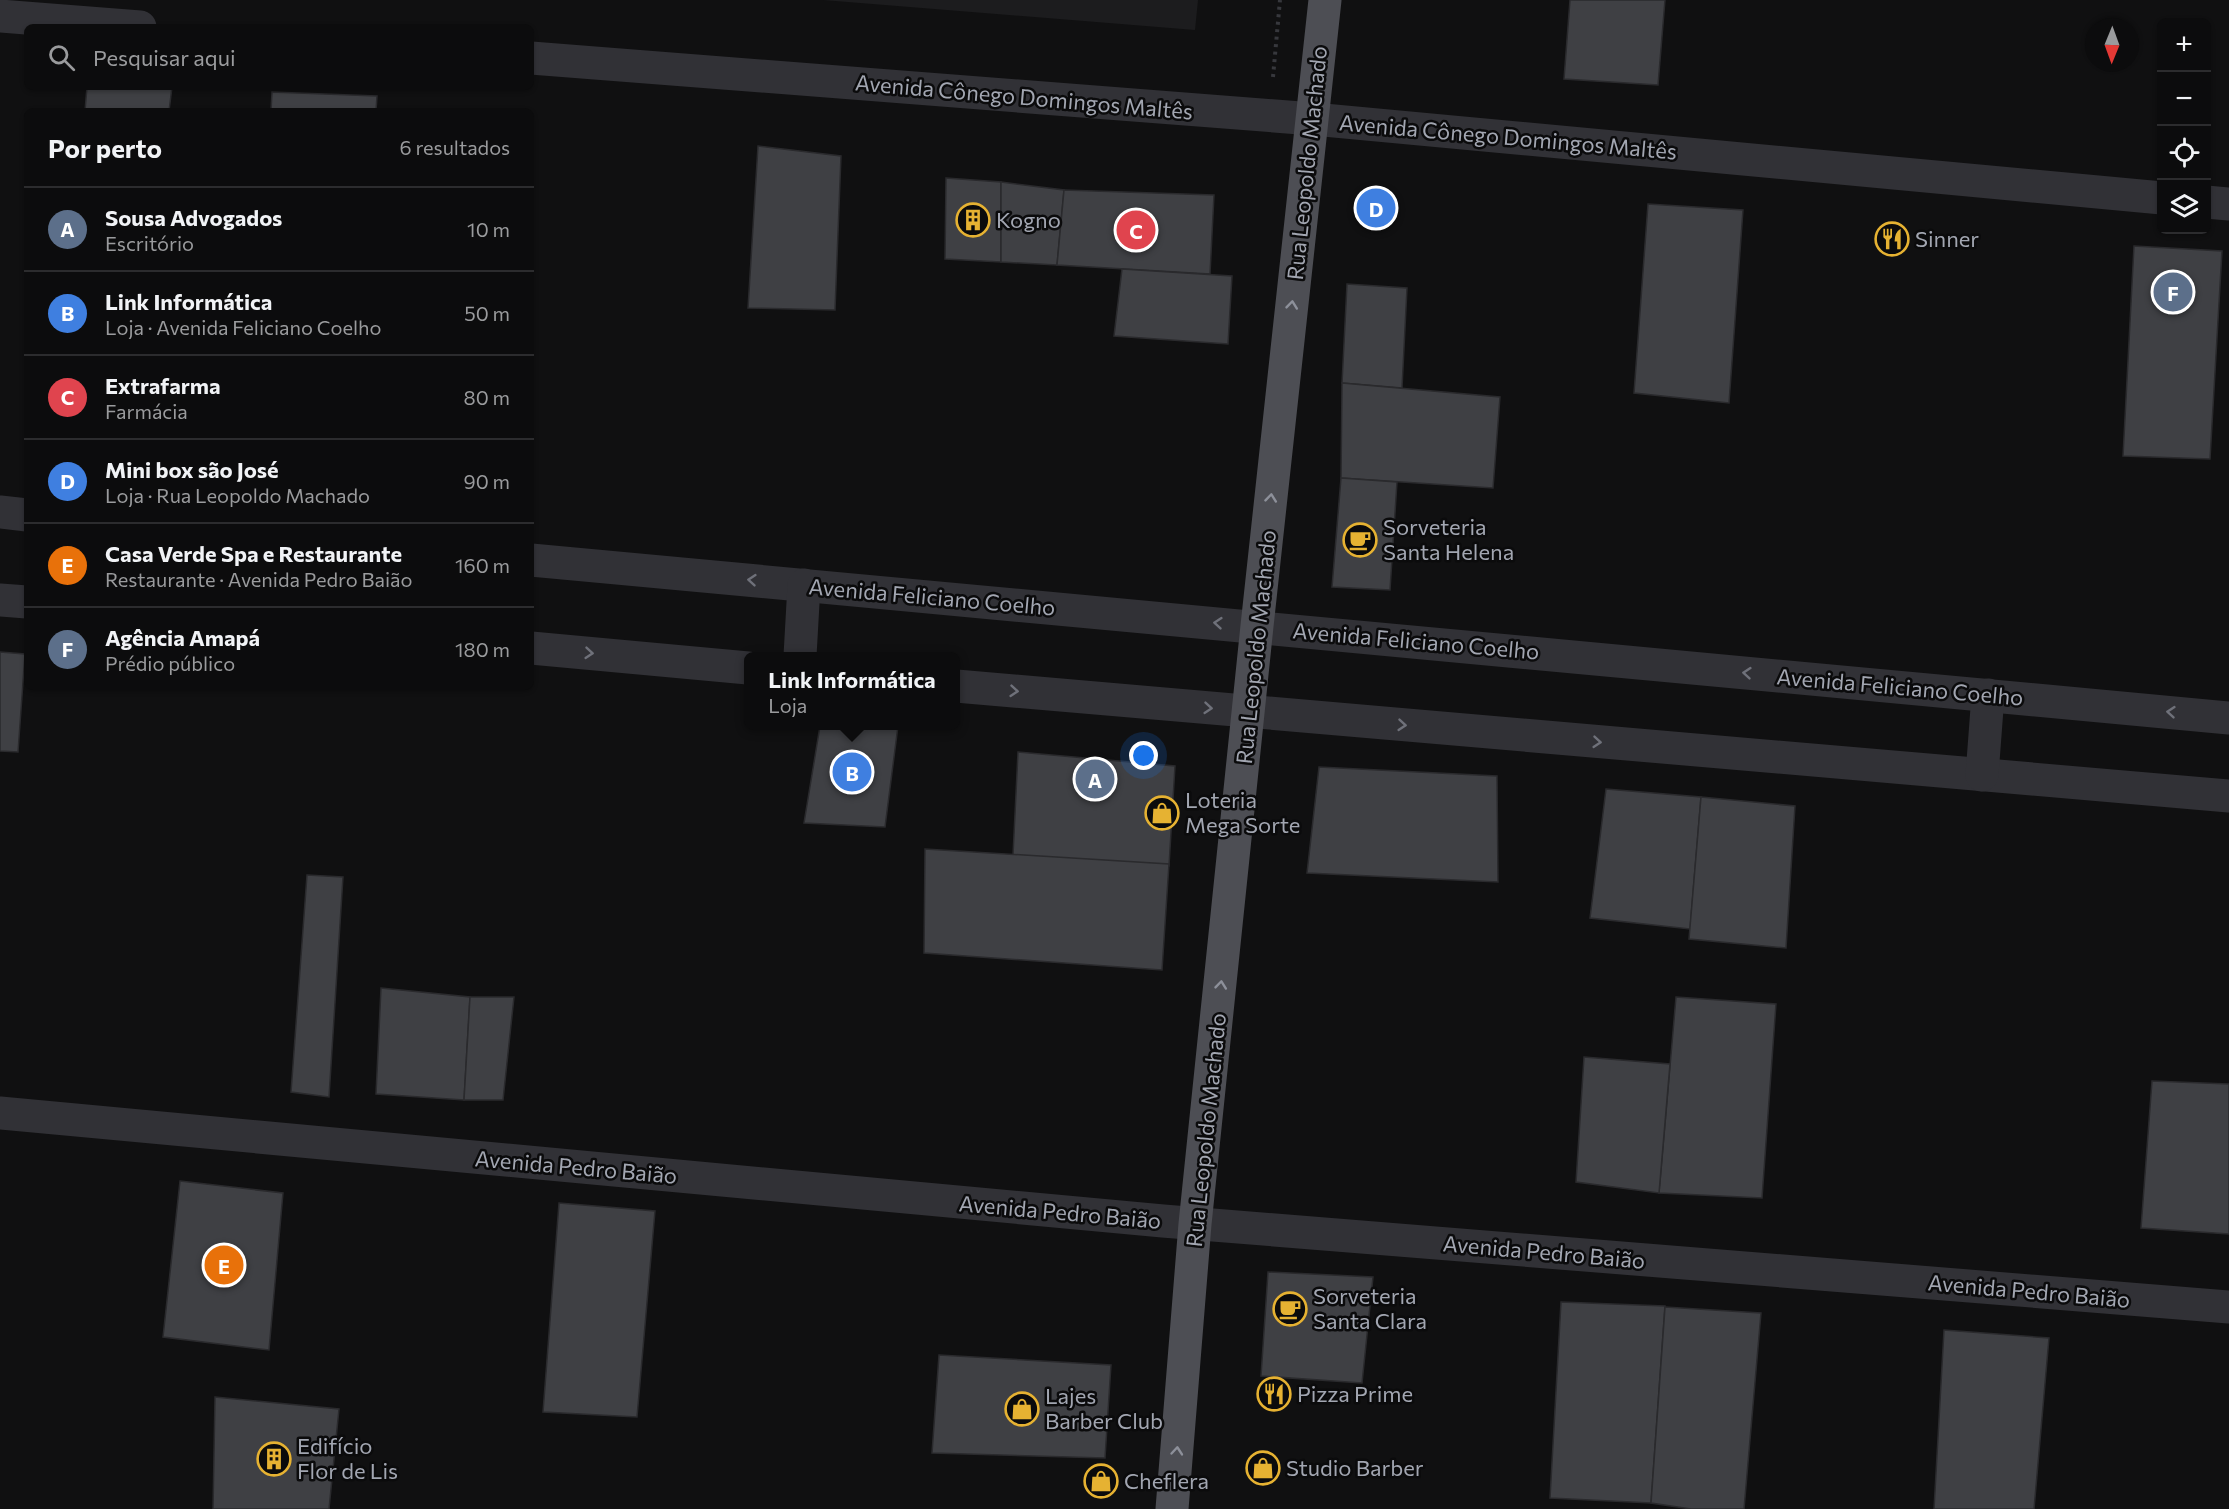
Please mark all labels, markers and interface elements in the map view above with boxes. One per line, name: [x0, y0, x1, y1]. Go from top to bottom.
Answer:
north arrow: [2085, 18, 2139, 72]
map controls: [2157, 18, 2211, 234]
button: +: [2157, 18, 2211, 72]
search box: [24, 24, 534, 90]
icon: search: [45, 41, 78, 74]
text: Pesquisar aqui: [93, 44, 236, 71]
street label: Rua Leopoldo Machado: [1281, 45, 1332, 281]
street label: Avenida Cônego Domingos Maltês: [854, 68, 1194, 125]
button: −: [2157, 72, 2211, 126]
street label: Avenida Cônego Domingos Maltês: [1338, 108, 1678, 165]
button: locate: [2157, 126, 2211, 180]
text: Por perto: [48, 132, 162, 163]
text: 6 resultados: [399, 135, 510, 159]
button: layers: [2157, 180, 2211, 234]
pin: D: [1356, 186, 1396, 230]
building icon: Kogno: [955, 202, 991, 238]
text: Sousa Advogados: [105, 204, 282, 231]
place label: Kogno: [996, 206, 1061, 233]
pin: C: [1116, 208, 1156, 252]
text: A: [60, 217, 75, 241]
text: 10 m: [467, 217, 510, 241]
restaurant icon: Sinner: [1874, 221, 1910, 257]
place label: Sinner: [1915, 225, 1979, 252]
text: Escritório: [105, 231, 194, 255]
pin: F: [2154, 270, 2192, 314]
text: Link Informática: [105, 288, 272, 315]
one-way arrow: [1285, 300, 1298, 309]
text: B: [61, 301, 74, 325]
text: 50 m: [464, 301, 510, 325]
text: Loja · Avenida Feliciano Coelho: [105, 315, 382, 339]
text: Extrafarma: [105, 372, 221, 399]
text: C: [61, 385, 74, 409]
text: 80 m: [464, 385, 510, 409]
text: Farmácia: [105, 399, 188, 423]
text: Mini box são José: [105, 456, 279, 483]
text: D: [60, 469, 75, 493]
text: 90 m: [464, 469, 510, 493]
text: Loja · Rua Leopoldo Machado: [105, 483, 370, 507]
one-way arrow: [1264, 494, 1277, 503]
place label: Sorveteria Santa Helena: [1383, 513, 1514, 565]
cafe icon: Sorveteria Santa Helena: [1342, 522, 1378, 558]
street label: Rua Leopoldo Machado: [1230, 529, 1281, 765]
text: Casa Verde Spa e Restaurante: [105, 540, 402, 567]
text: E: [62, 553, 73, 577]
text: 160 m: [455, 553, 510, 577]
text: Restaurante · Avenida Pedro Baião: [105, 567, 412, 591]
street label: Avenida Feliciano Coelho: [808, 572, 1057, 621]
one-way arrow: [747, 574, 756, 587]
street label: Avenida Feliciano Coelho: [1292, 616, 1541, 665]
one-way arrow: [1213, 617, 1222, 630]
text: Agência Amapá: [105, 624, 260, 651]
text: F: [62, 637, 73, 661]
text: 180 m: [455, 637, 510, 661]
one-way arrow: [585, 646, 594, 659]
text: Prédio público: [105, 651, 235, 675]
popup: [744, 652, 960, 730]
street label: Avenida Feliciano Coelho: [1776, 662, 2025, 711]
text: Link Informática: [768, 666, 936, 693]
one-way arrow: [1742, 666, 1751, 679]
one-way arrow: [1009, 684, 1018, 697]
text: Loja: [768, 693, 807, 717]
one-way arrow: [1204, 701, 1213, 714]
one-way arrow: [2166, 706, 2175, 719]
one-way arrow: [1398, 718, 1407, 731]
one-way arrow: [1592, 735, 1601, 748]
your location: [1129, 741, 1158, 770]
pin: B: [832, 750, 872, 794]
pin: A: [1076, 756, 1114, 802]
place label: Loteria Mega Sorte: [1185, 786, 1300, 838]
shop icon: Loteria Mega Sorte: [1144, 795, 1180, 831]
one-way arrow: [1214, 980, 1226, 989]
street label: Rua Leopoldo Machado: [1180, 1012, 1231, 1248]
street label: Avenida Pedro Baião: [474, 1144, 678, 1189]
street label: Avenida Pedro Baião: [958, 1189, 1162, 1234]
street label: Avenida Pedro Baião: [1442, 1229, 1646, 1274]
pin: E: [204, 1242, 244, 1288]
street label: Avenida Pedro Baião: [1927, 1268, 2131, 1313]
place label: Sorveteria Santa Clara: [1313, 1282, 1427, 1334]
cafe icon: Sorveteria Santa Clara: [1272, 1291, 1308, 1327]
restaurant icon: Pizza Prime: [1256, 1376, 1292, 1412]
place label: Pizza Prime: [1297, 1380, 1413, 1407]
place label: Lajes Barber Club: [1045, 1382, 1163, 1434]
shop icon: Lajes Barber Club: [1004, 1391, 1040, 1427]
place label: Edifício Flor de Lis: [297, 1432, 398, 1484]
building icon: Edifício Flor de Lis: [256, 1441, 292, 1477]
one-way arrow: [1170, 1446, 1183, 1455]
shop icon: Studio Barber: [1245, 1450, 1281, 1486]
place label: Studio Barber: [1286, 1454, 1424, 1481]
shop icon: Cheflera: [1083, 1463, 1119, 1499]
place label: Cheflera: [1124, 1467, 1209, 1494]

